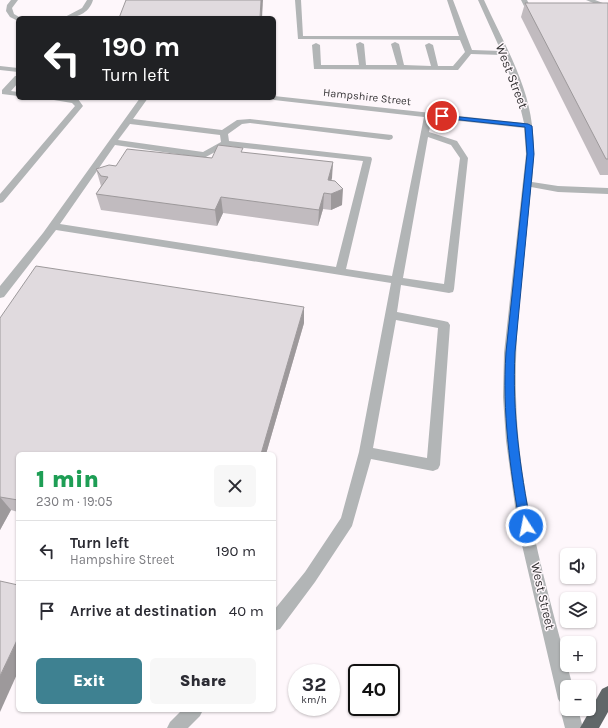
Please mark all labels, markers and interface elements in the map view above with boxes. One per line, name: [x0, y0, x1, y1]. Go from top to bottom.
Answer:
text: 190 m: [102, 30, 180, 63]
icon: left: [36, 32, 88, 84]
street label: West Street: [493, 41, 531, 111]
text: Turn left: [102, 64, 170, 86]
street label: Hampshire Street: [322, 86, 412, 108]
pin: [425, 99, 459, 133]
icon: arrive: [431, 105, 453, 127]
text: 1 min: [36, 465, 99, 493]
button: close: [214, 465, 256, 507]
text: 230 m · 19:05: [36, 494, 113, 509]
position arrow: [505, 505, 547, 547]
text: Turn left: [70, 534, 129, 552]
icon: left: [36, 540, 58, 562]
text: 190 m: [216, 542, 256, 560]
map controls: [560, 548, 596, 716]
button: sound: [560, 548, 596, 584]
text: Hampshire Street: [70, 552, 174, 567]
street label: West Street: [528, 561, 558, 631]
button: layers: [560, 592, 596, 628]
icon: arrive: [36, 600, 58, 622]
text: Arrive at destination: [70, 602, 217, 620]
text: 40 m: [229, 602, 264, 620]
button: +: [560, 636, 596, 672]
button: Exit: [36, 658, 142, 704]
button: Share: [150, 658, 256, 704]
speed limit sign: 40: [348, 664, 400, 716]
text: 32: [302, 673, 326, 696]
button: −: [560, 680, 596, 716]
text: km/h: [301, 694, 327, 706]

